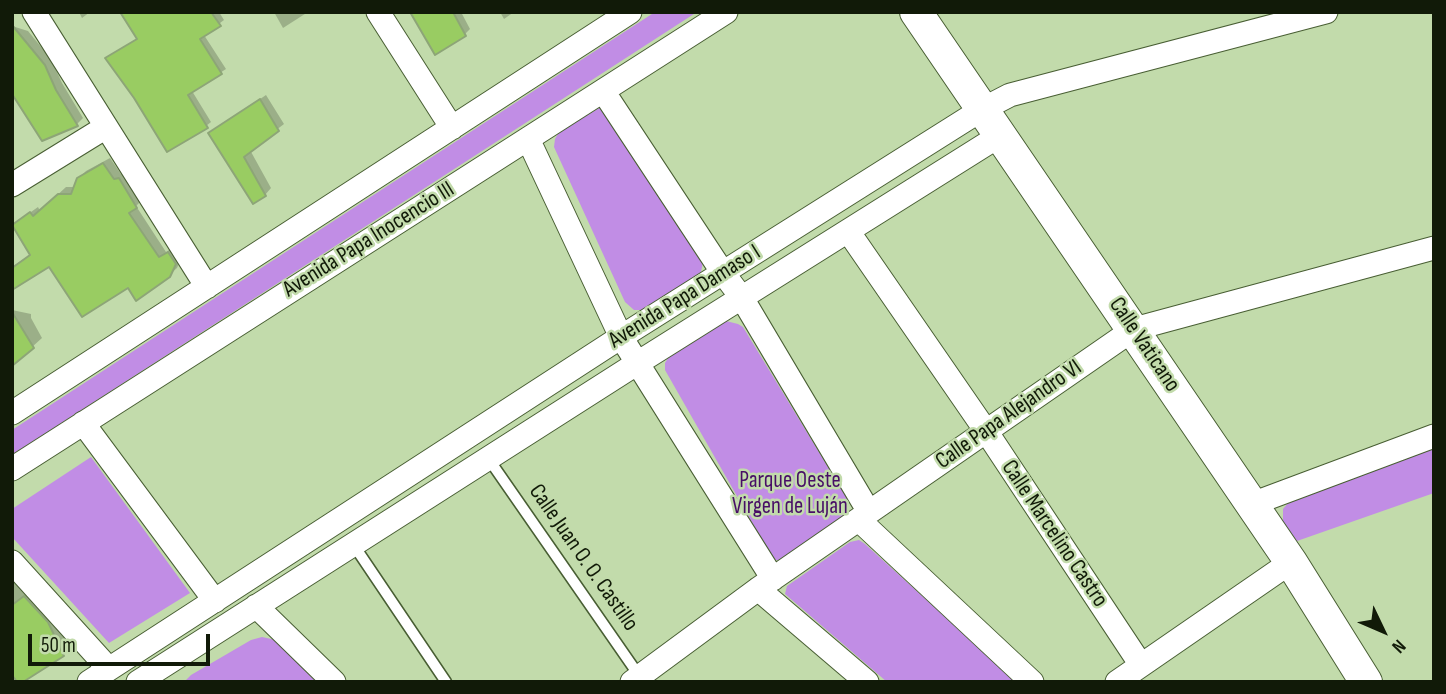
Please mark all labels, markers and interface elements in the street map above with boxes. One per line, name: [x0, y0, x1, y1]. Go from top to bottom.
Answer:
street label: Avenida Papa Inocencio III: [278, 176, 460, 304]
street label: Avenida Papa Damaso I: [604, 239, 766, 355]
street label: Calle Vaticano: [1102, 293, 1186, 397]
street label: Calle Papa Alejandro VI: [931, 354, 1087, 476]
street label: Calle Marcelino Castro: [995, 455, 1113, 613]
park label: Parque Oeste Virgen de Luján: [732, 467, 848, 521]
street label: Calle Juan O. O. Castillo: [522, 479, 644, 637]
north arrow: [1348, 596, 1418, 666]
scale bar: [32, 620, 214, 664]
text: 50 m: [41, 633, 76, 658]
text: N: [1387, 634, 1410, 658]

